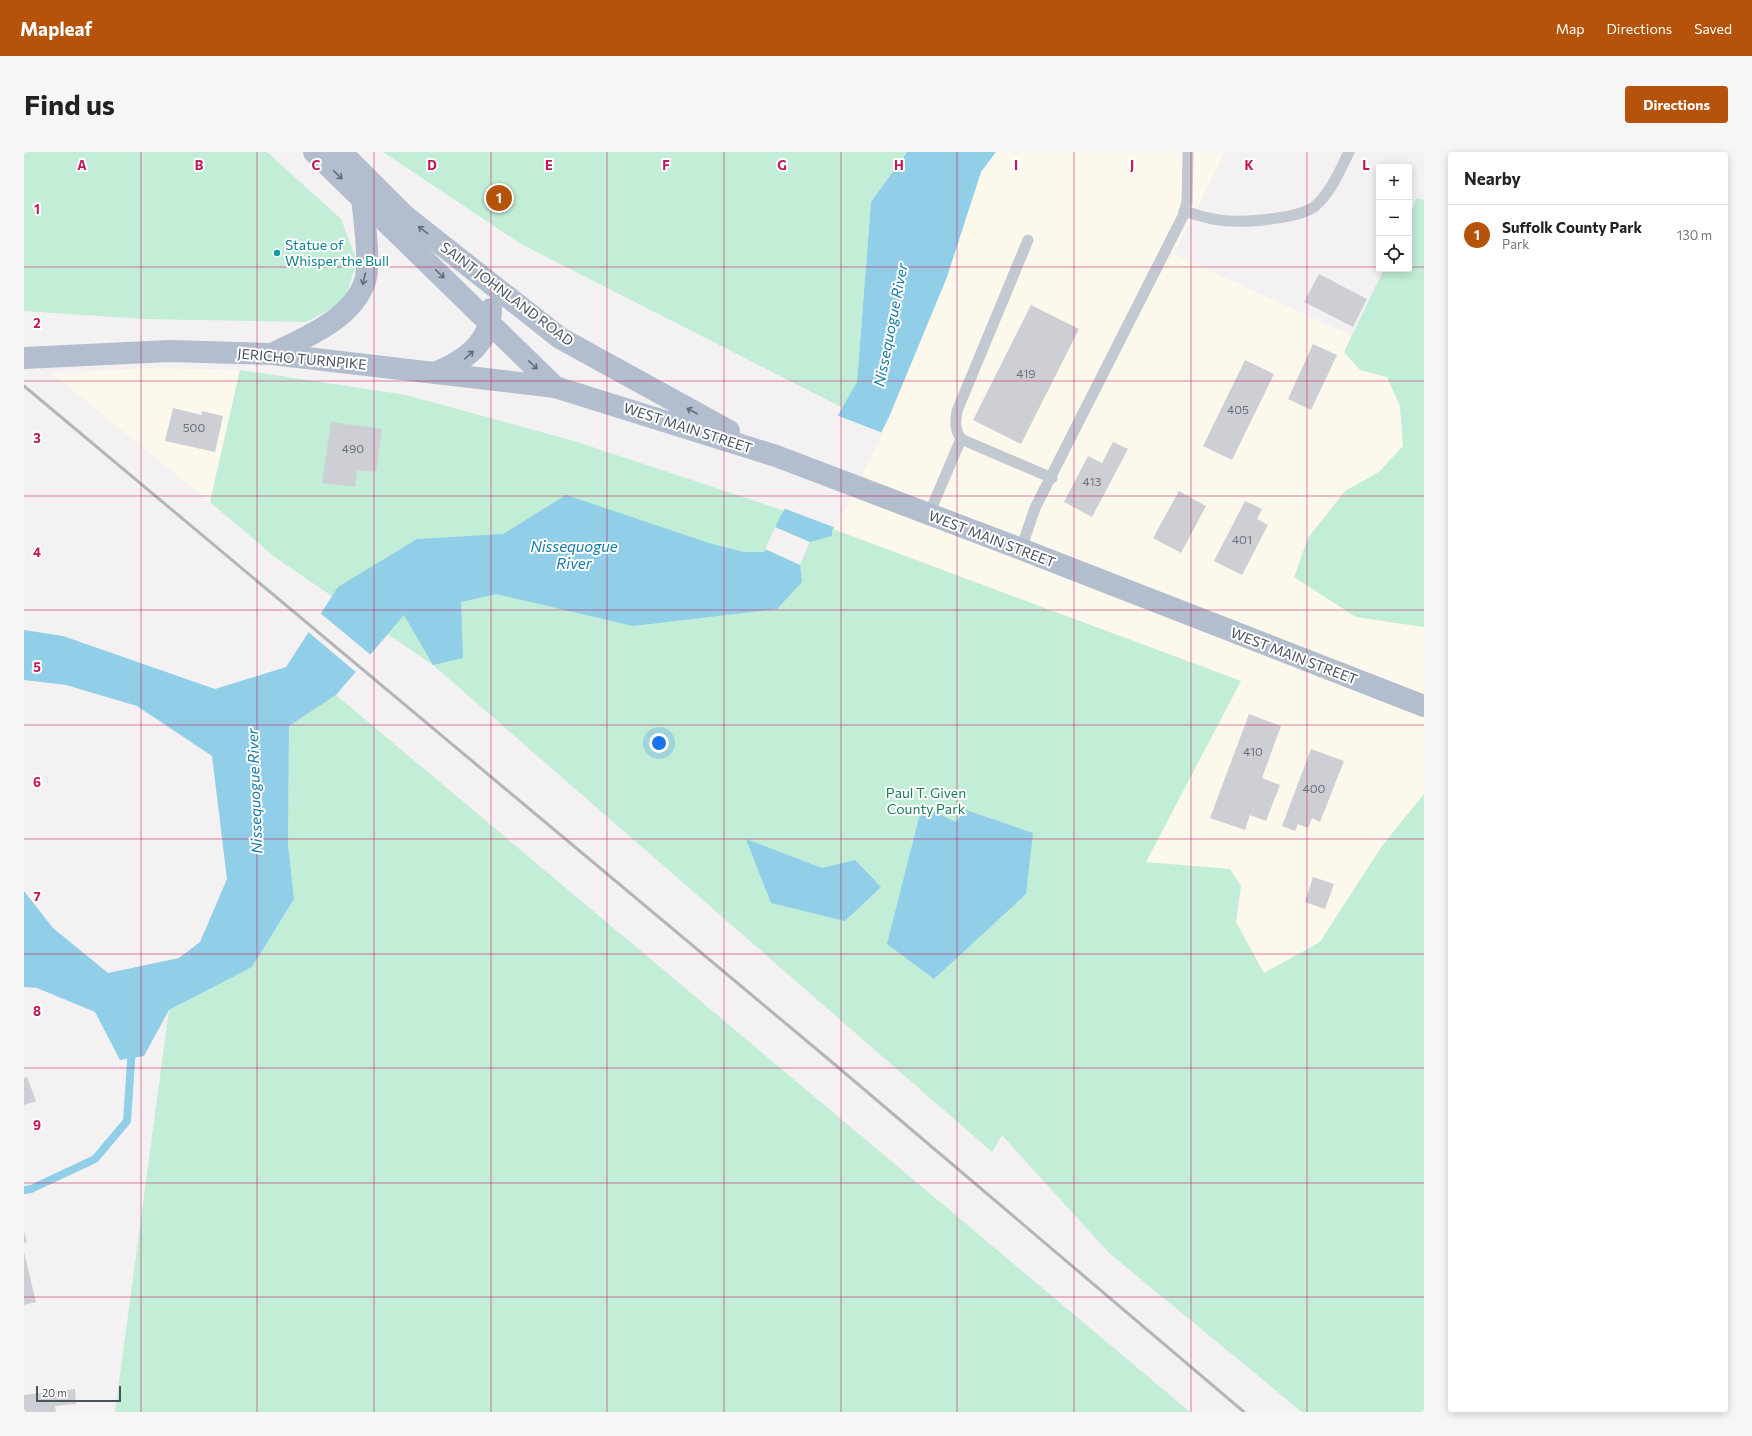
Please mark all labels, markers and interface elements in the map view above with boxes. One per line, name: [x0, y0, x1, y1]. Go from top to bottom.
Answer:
text: Mapleaf: [20, 17, 92, 40]
text: Map: [1556, 20, 1585, 37]
text: Directions: [1607, 20, 1672, 37]
text: Saved: [1694, 20, 1732, 37]
button: Directions: [1625, 86, 1728, 123]
text: Find us: [24, 87, 115, 121]
text: A: [77, 157, 87, 173]
text: B: [195, 157, 204, 173]
text: C: [312, 157, 321, 173]
text: D: [427, 157, 437, 173]
text: E: [545, 157, 553, 173]
text: F: [662, 157, 670, 173]
text: G: [777, 157, 787, 173]
text: H: [894, 157, 904, 173]
text: I: [1014, 157, 1018, 173]
text: J: [1130, 157, 1134, 173]
text: K: [1244, 157, 1254, 173]
text: L: [1362, 157, 1370, 173]
map controls: [1376, 164, 1412, 272]
button: +: [1376, 164, 1412, 200]
text: Nearby: [1464, 168, 1521, 189]
one-way arrow: [333, 170, 343, 180]
pin: 1: [486, 183, 512, 213]
button: −: [1376, 200, 1412, 236]
text: 1: [34, 201, 40, 217]
text: Suffolk County Park: [1502, 218, 1642, 236]
one-way arrow: [417, 226, 428, 234]
text: 1: [1474, 227, 1480, 243]
text: 130 m: [1677, 227, 1712, 243]
place label: Statue of Whisper the Bull: [285, 236, 389, 269]
button: locate: [1376, 236, 1412, 272]
text: Park: [1502, 236, 1529, 252]
street label: SAINT JOHNLAND ROAD: [438, 238, 577, 349]
marker: Statue of Whisper the Bull: [272, 248, 282, 258]
water label: Nissequogue River: [869, 261, 911, 388]
one-way arrow: [435, 270, 445, 279]
one-way arrow: [360, 272, 368, 285]
text: 2: [33, 315, 41, 331]
street label: JERICHO TURNPIKE: [237, 344, 367, 373]
one-way arrow: [464, 350, 474, 359]
one-way arrow: [528, 360, 538, 370]
house number: 419: [1016, 366, 1036, 380]
street label: WEST MAIN STREET: [622, 399, 755, 456]
house number: 405: [1227, 402, 1249, 416]
one-way arrow: [686, 407, 698, 415]
house number: 500: [183, 420, 205, 434]
text: 3: [33, 430, 41, 446]
house number: 490: [342, 441, 364, 455]
house number: 413: [1083, 474, 1102, 488]
street label: WEST MAIN STREET: [926, 507, 1058, 571]
house number: 401: [1232, 532, 1252, 546]
water label: Nissequogue River: [530, 537, 618, 572]
text: 4: [33, 544, 41, 560]
street label: WEST MAIN STREET: [1228, 624, 1360, 688]
text: 5: [33, 659, 41, 675]
water label: Nissequogue River: [243, 727, 265, 854]
your location: [649, 733, 669, 753]
house number: 410: [1243, 744, 1263, 758]
text: 6: [33, 774, 41, 790]
house number: 400: [1303, 781, 1326, 795]
park label: Paul T. Given County Park: [886, 784, 966, 817]
text: 7: [33, 888, 41, 904]
text: 8: [33, 1003, 41, 1019]
text: 9: [33, 1117, 41, 1133]
scale bar: [36, 1384, 121, 1403]
text: 20 m: [42, 1386, 67, 1399]

